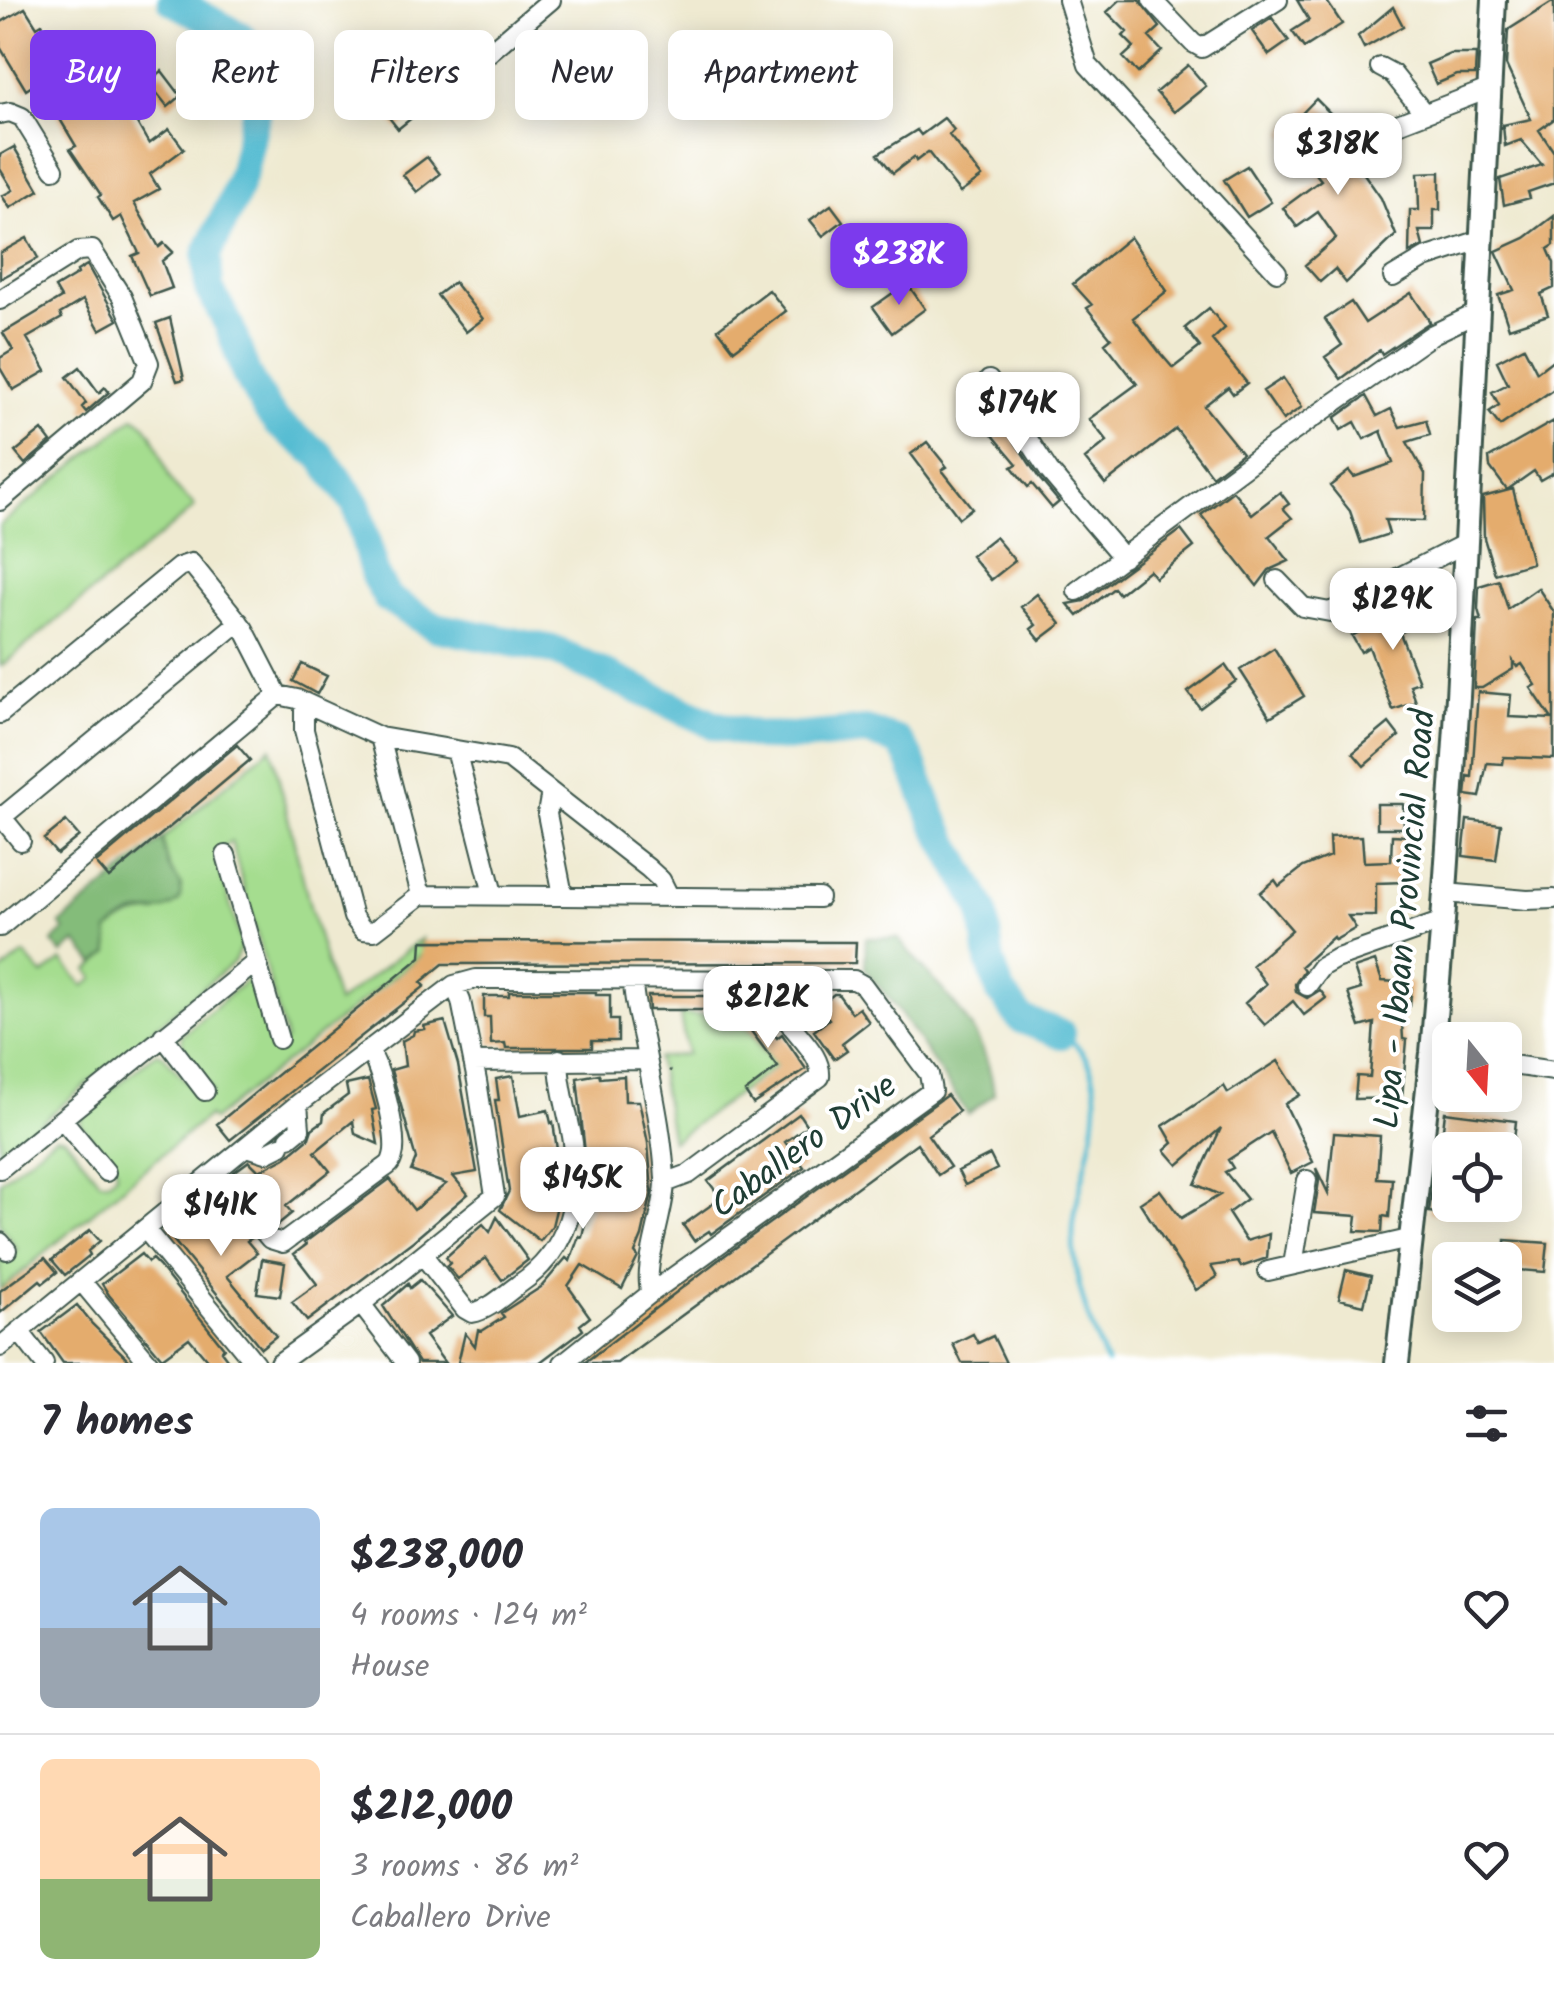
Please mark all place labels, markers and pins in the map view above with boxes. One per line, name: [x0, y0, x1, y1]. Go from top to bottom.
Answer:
pin: $318K: [1268, 113, 1408, 198]
pin: $238K: [829, 223, 969, 308]
pin: $174K: [948, 372, 1088, 457]
pin: $129K: [1323, 568, 1463, 653]
pin: $212K: [698, 966, 838, 1051]
pin: $145K: [513, 1147, 653, 1232]
pin: $141K: [151, 1174, 291, 1259]

